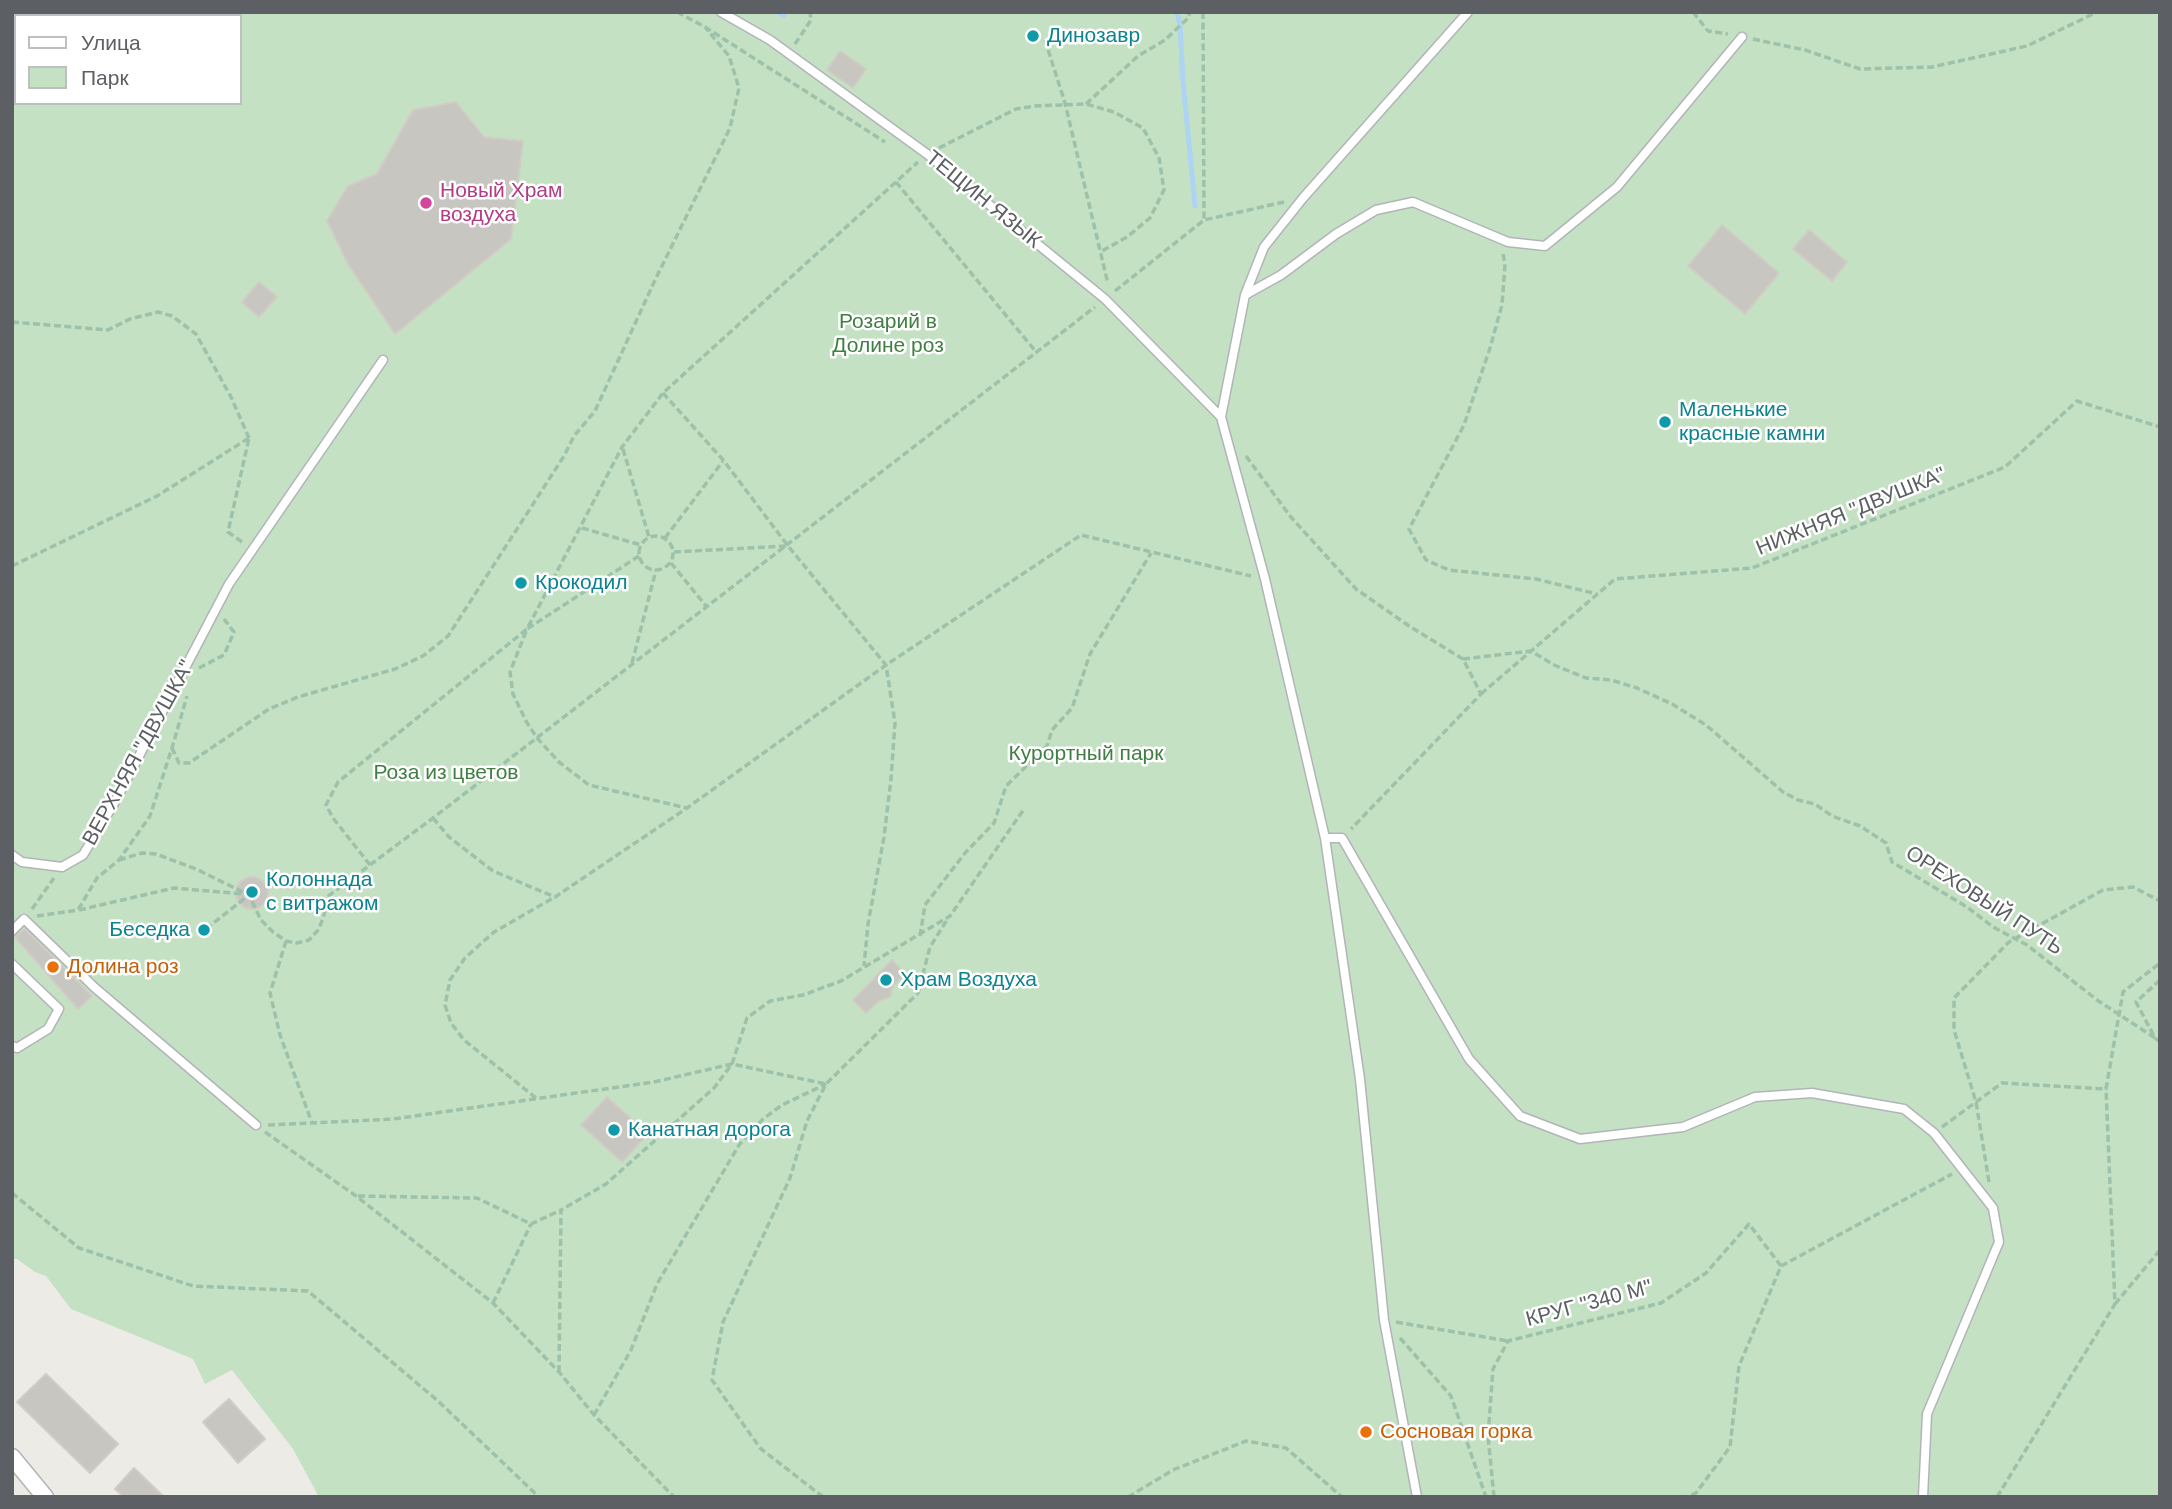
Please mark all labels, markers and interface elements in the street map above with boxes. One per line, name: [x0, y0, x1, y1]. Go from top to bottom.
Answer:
legend: [14, 14, 242, 105]
place label: Динозавр: [1047, 23, 1140, 49]
marker: Динозавр: [1025, 28, 1041, 44]
text: Улица: [81, 31, 141, 54]
text: Парк: [81, 66, 129, 89]
street label: ТЕЩИН ЯЗЫК: [920, 146, 1046, 254]
place label: Новый Храм воздуха: [440, 178, 562, 228]
marker: Новый Храм воздуха: [418, 195, 434, 211]
park label: Розарий в Долине роз: [832, 309, 944, 359]
place label: Маленькие красные камни: [1679, 397, 1825, 447]
marker: Маленькие красные камни: [1657, 414, 1673, 430]
street label: НИЖНЯЯ "ДВУШКА": [1753, 462, 1949, 562]
place label: Крокодил: [535, 570, 627, 596]
marker: Крокодил: [513, 575, 529, 591]
street label: ВЕРХНЯЯ "ДВУШКА": [78, 656, 200, 850]
park label: Курортный парк: [1009, 741, 1163, 767]
park label: Роза из цветов: [373, 760, 519, 786]
street label: ОРЕХОВЫЙ ПУТЬ: [1901, 841, 2067, 961]
place label: Колоннада с витражом: [266, 867, 378, 917]
marker: Колоннада с витражом: [244, 884, 260, 900]
place label: Беседка: [109, 917, 190, 943]
marker: Беседка: [196, 922, 212, 938]
place label: Долина роз: [67, 954, 179, 980]
marker: Долина роз: [45, 959, 61, 975]
place label: Храм Воздуха: [900, 967, 1037, 993]
marker: Храм Воздуха: [878, 972, 894, 988]
place label: Канатная дорога: [628, 1117, 791, 1143]
marker: Канатная дорога: [606, 1122, 622, 1138]
street label: КРУГ "340 М": [1523, 1275, 1655, 1333]
place label: Сосновая горка: [1380, 1419, 1532, 1445]
marker: Сосновая горка: [1358, 1424, 1374, 1440]

